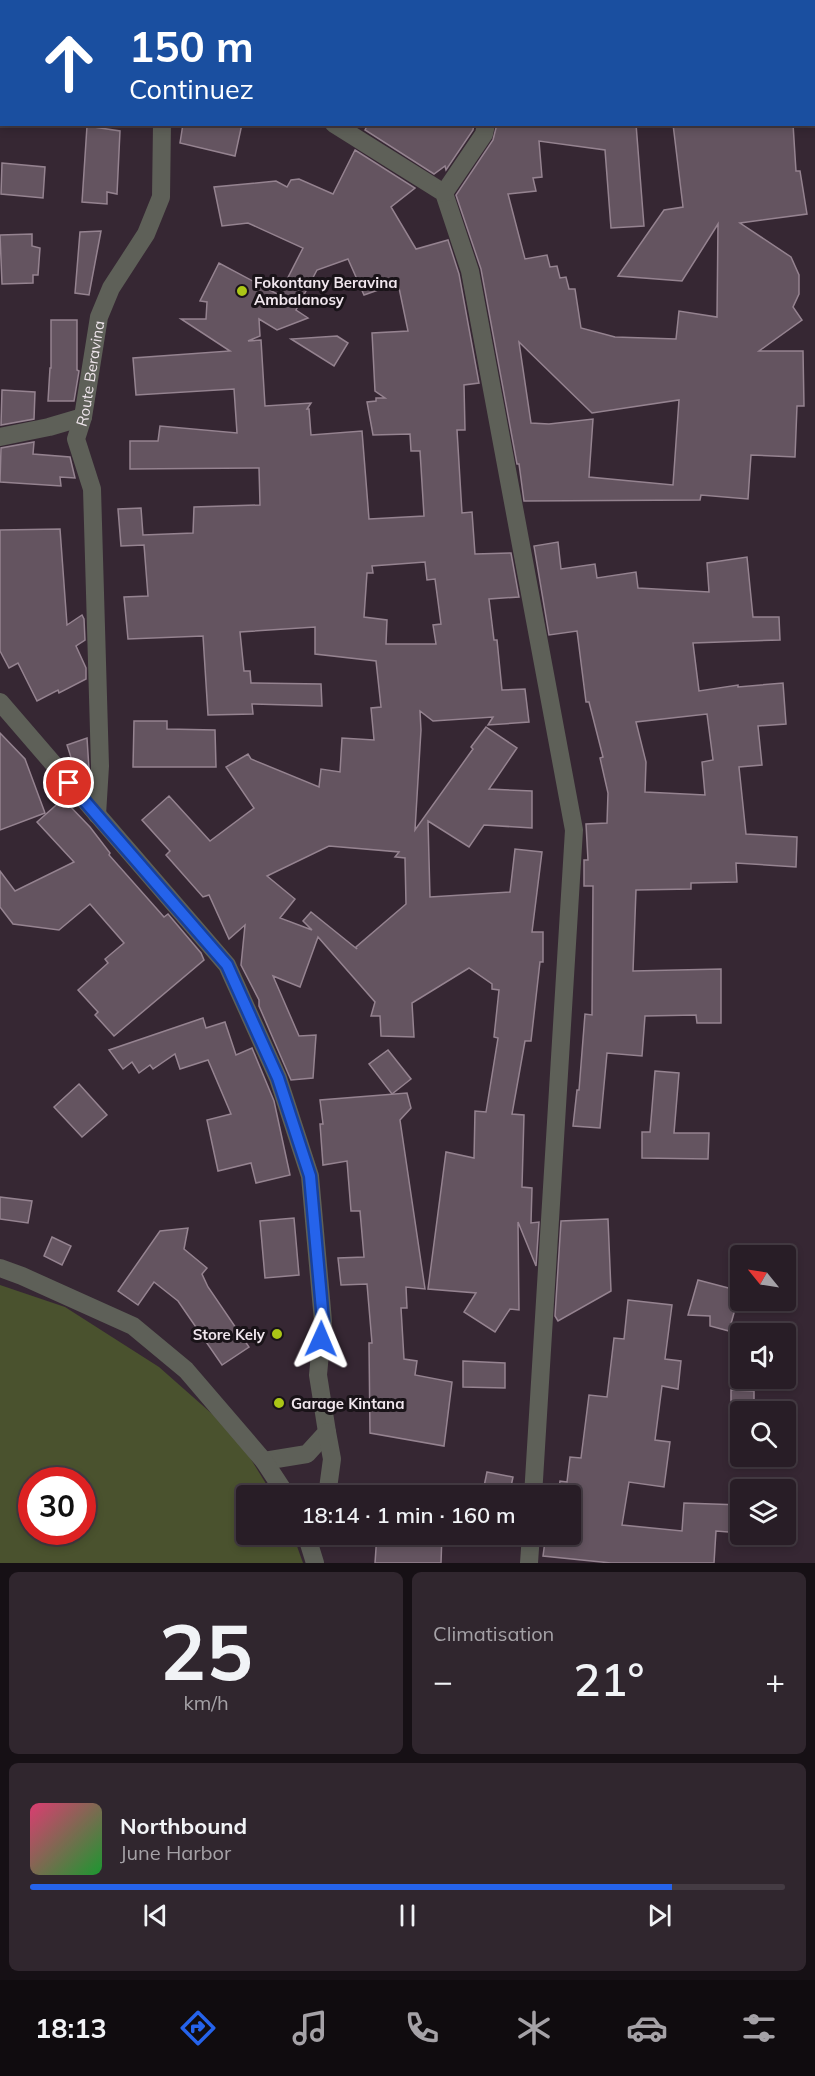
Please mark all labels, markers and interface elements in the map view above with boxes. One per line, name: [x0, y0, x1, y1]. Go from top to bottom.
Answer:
text: 150 m: [129, 20, 254, 73]
icon: ahead: [30, 24, 108, 102]
text: Continuez: [129, 72, 254, 106]
place label: Fokontany Beravina Ambalanosy: [254, 273, 398, 309]
marker: Fokontany Beravina Ambalanosy: [235, 284, 249, 298]
street label: Route Beravina: [71, 319, 108, 429]
pin: [43, 757, 94, 808]
icon: arrive: [52, 766, 85, 799]
north arrow: [730, 1245, 796, 1311]
map controls: [730, 1245, 796, 1545]
position arrow: [289, 1307, 353, 1371]
button: sound: [730, 1323, 796, 1389]
place label: Store Kely: [193, 1325, 266, 1344]
marker: Store Kely: [270, 1327, 284, 1341]
place label: Garage Kintana: [291, 1394, 404, 1413]
marker: Garage Kintana: [272, 1396, 286, 1410]
button: search: [730, 1401, 796, 1467]
speed limit sign: 30: [18, 1467, 96, 1545]
button: layers: [730, 1479, 796, 1545]
text: 18:14 · 1 min · 160 m: [301, 1501, 516, 1529]
text: 25: [159, 1602, 253, 1700]
text: Climatisation: [433, 1621, 554, 1646]
text: 21°: [574, 1651, 644, 1707]
text: −: [433, 1660, 453, 1701]
text: +: [765, 1660, 785, 1701]
text: km/h: [183, 1690, 229, 1715]
text: Northbound: [120, 1812, 247, 1840]
text: June Harbor: [120, 1840, 231, 1865]
icon: previous: [139, 1899, 172, 1932]
icon: pause: [391, 1899, 424, 1932]
icon: next: [643, 1899, 676, 1932]
icon: directions: [177, 2007, 219, 2049]
icon: music: [289, 2007, 331, 2049]
icon: phone: [401, 2007, 443, 2049]
icon: climate: [513, 2007, 555, 2049]
icon: car: [626, 2007, 668, 2049]
icon: filters: [738, 2007, 780, 2049]
text: 18:13: [35, 2011, 107, 2045]

